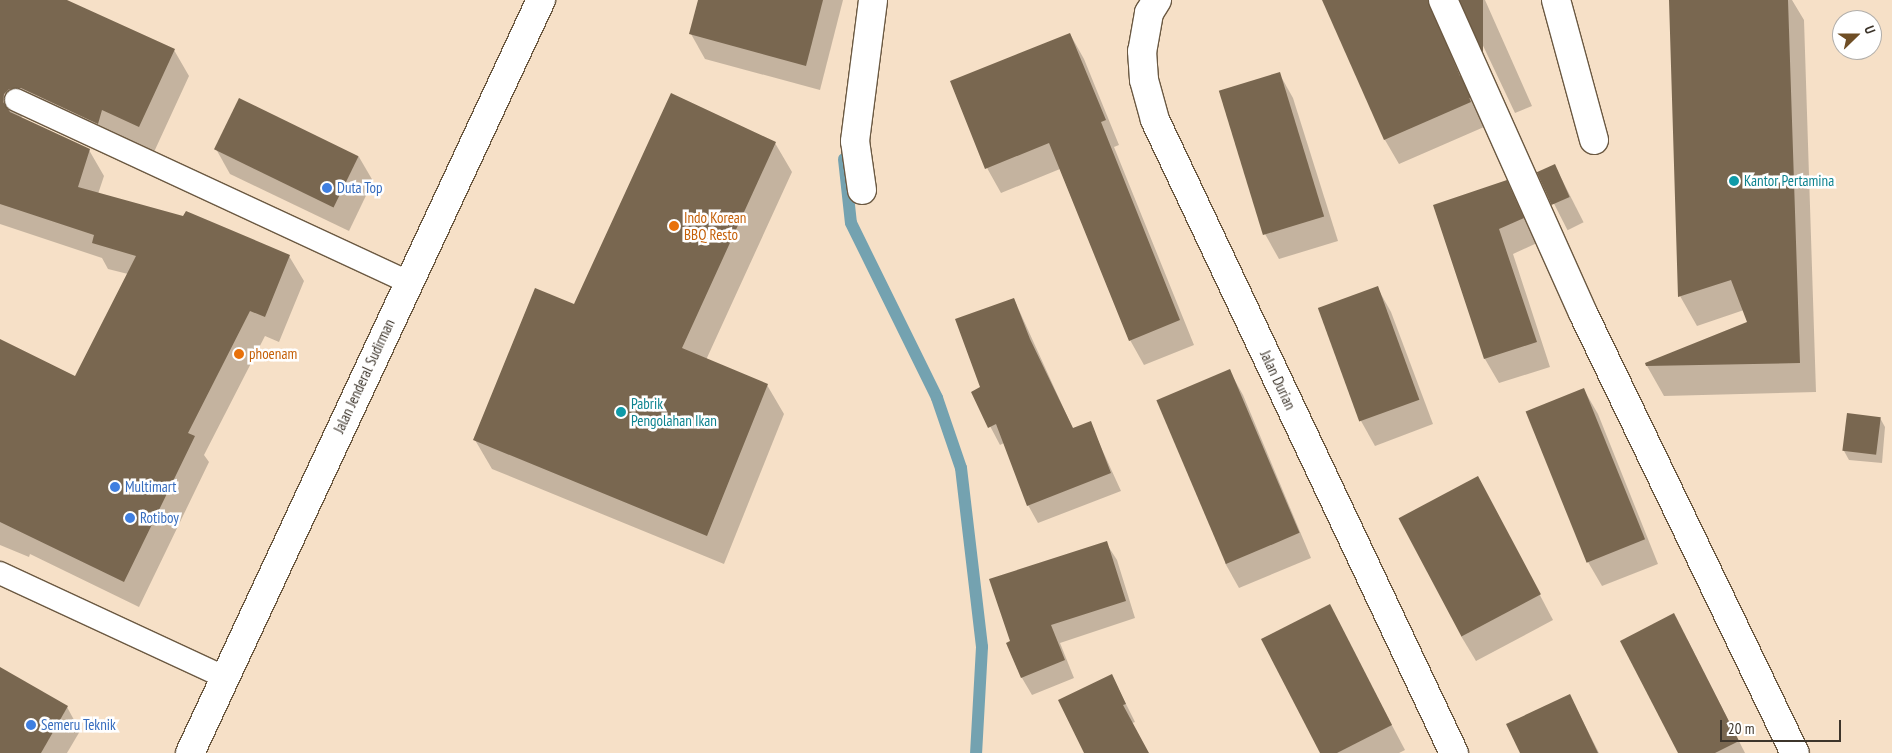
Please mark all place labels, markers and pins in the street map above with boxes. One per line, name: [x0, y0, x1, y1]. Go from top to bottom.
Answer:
place label: Kantor Pertamina: [1744, 172, 1834, 190]
marker: Kantor Pertamina: [1728, 175, 1740, 187]
place label: Duta Top: [337, 179, 383, 197]
marker: Duta Top: [321, 182, 333, 194]
place label: Indo Korean BBQ Resto: [684, 208, 746, 243]
marker: Indo Korean BBQ Resto: [668, 220, 680, 232]
place label: phoenam: [249, 345, 297, 363]
marker: phoenam: [233, 348, 245, 360]
place label: Pabrik Pengolahan Ikan: [631, 394, 717, 429]
marker: Pabrik Pengolahan Ikan: [615, 406, 627, 418]
place label: Multimart: [125, 478, 176, 496]
marker: Multimart: [109, 481, 121, 493]
place label: Rotiboy: [140, 509, 179, 527]
marker: Rotiboy: [124, 512, 136, 524]
place label: Semeru Teknik: [41, 716, 116, 734]
marker: Semeru Teknik: [25, 719, 37, 731]

